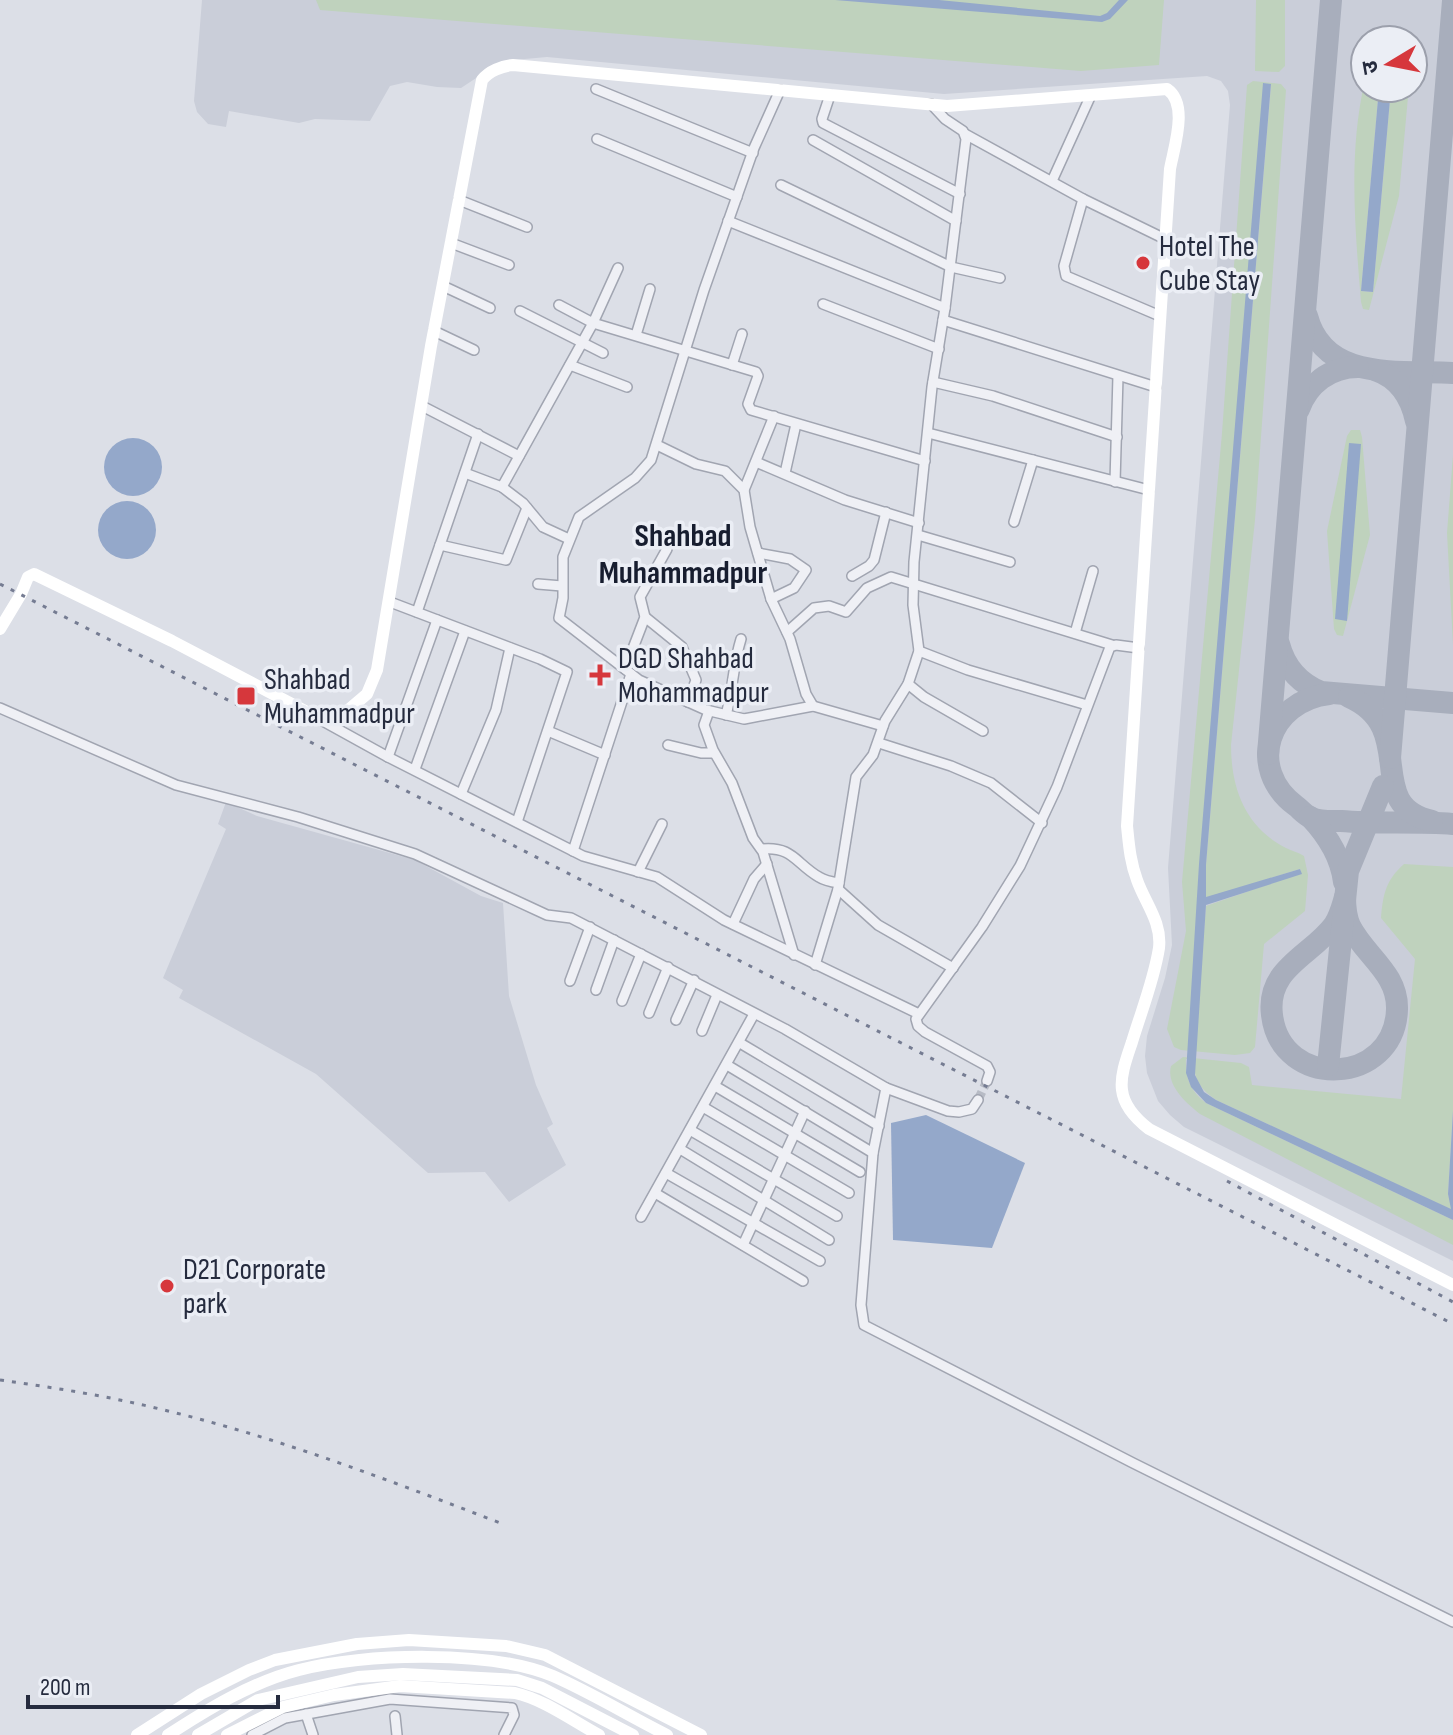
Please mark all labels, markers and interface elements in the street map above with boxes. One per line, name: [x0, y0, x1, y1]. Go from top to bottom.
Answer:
north arrow: [1349, 24, 1429, 104]
text: उ: [1356, 57, 1385, 76]
place label: Hotel The Cube Stay: [1159, 229, 1260, 299]
marker: Hotel The Cube Stay: [1134, 254, 1152, 272]
district label: Shahbad Muhammadpur: [599, 517, 767, 593]
place label: DGD Shahbad Mohammadpur: [618, 641, 769, 711]
place label: Shahbad Muhammadpur: [264, 662, 415, 732]
marker: DGD Shahbad Mohammadpur: [589, 664, 611, 686]
marker: Shahbad Muhammadpur: [235, 685, 257, 707]
place label: D21 Corporate park: [183, 1252, 326, 1322]
marker: D21 Corporate park: [158, 1277, 176, 1295]
scale bar: [28, 1659, 278, 1709]
text: 200 m: [40, 1673, 91, 1702]

